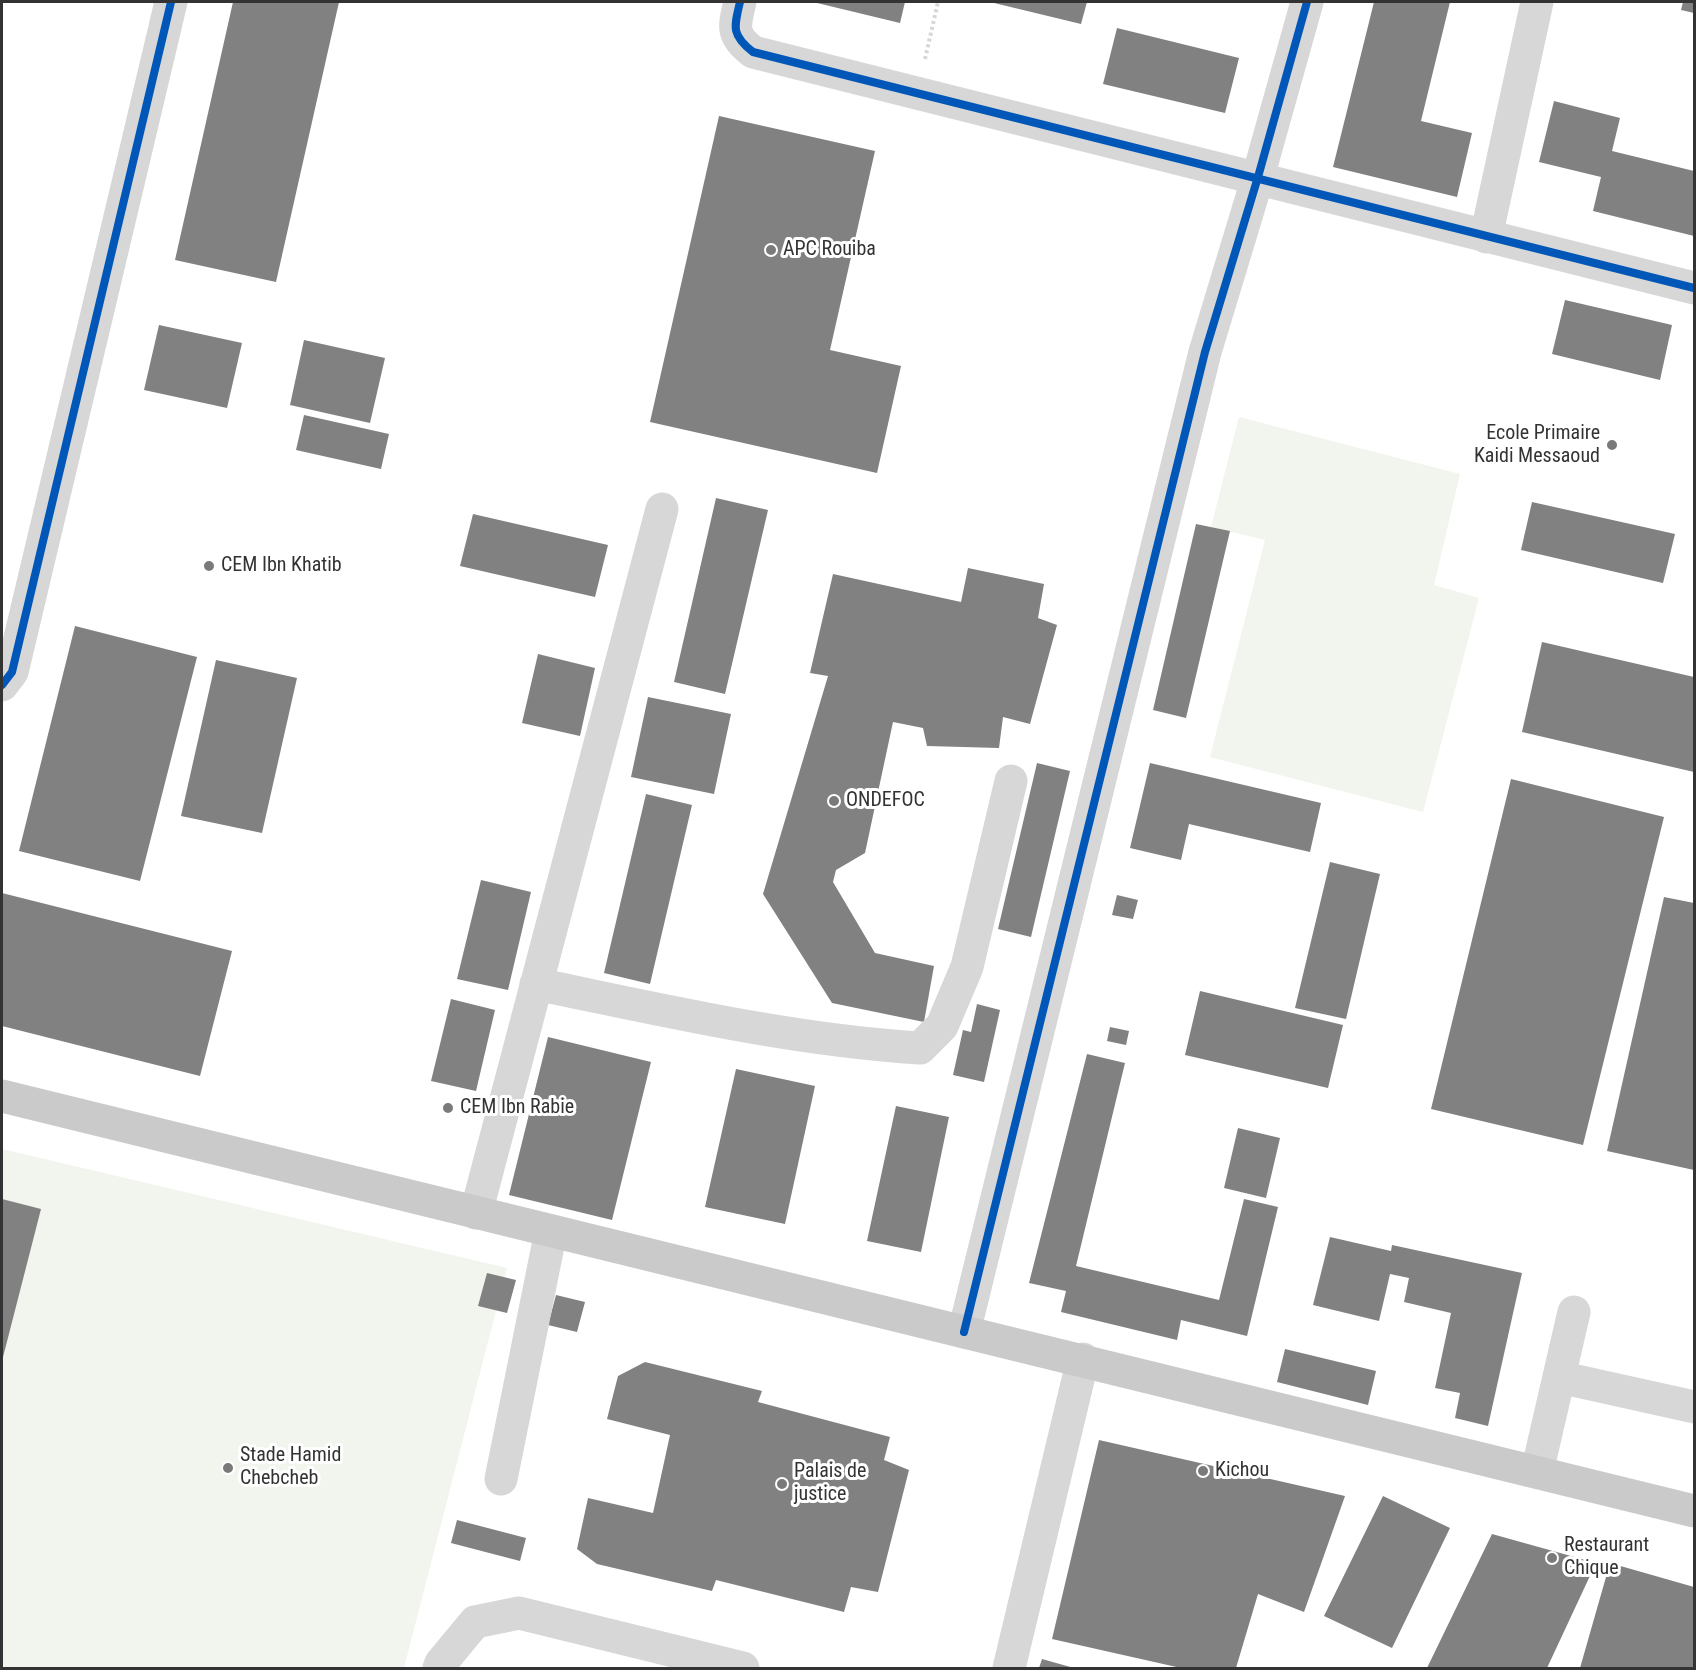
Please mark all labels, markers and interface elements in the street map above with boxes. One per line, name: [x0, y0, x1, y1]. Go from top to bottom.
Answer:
place label: APC Rouiba: [783, 238, 876, 262]
marker: APC Rouiba: [764, 243, 778, 257]
place label: Ecole Primaire Kaidi Messaoud: [1474, 422, 1600, 469]
marker: Ecole Primaire Kaidi Messaoud: [1605, 438, 1619, 452]
place label: CEM Ibn Khatib: [221, 554, 342, 578]
marker: CEM Ibn Khatib: [202, 559, 216, 573]
place label: ONDEFOC: [846, 789, 925, 813]
marker: ONDEFOC: [827, 794, 841, 808]
place label: CEM Ibn Rabie: [460, 1096, 574, 1120]
marker: CEM Ibn Rabie: [441, 1101, 455, 1115]
place label: Stade Hamid Chebcheb: [240, 1444, 341, 1491]
place label: Kichou: [1215, 1459, 1269, 1483]
place label: Palais de justice: [794, 1460, 866, 1507]
marker: Stade Hamid Chebcheb: [221, 1461, 235, 1475]
marker: Kichou: [1196, 1464, 1210, 1478]
marker: Palais de justice: [775, 1477, 789, 1491]
place label: Restaurant Chique: [1564, 1534, 1649, 1581]
marker: Restaurant Chique: [1545, 1551, 1559, 1565]

